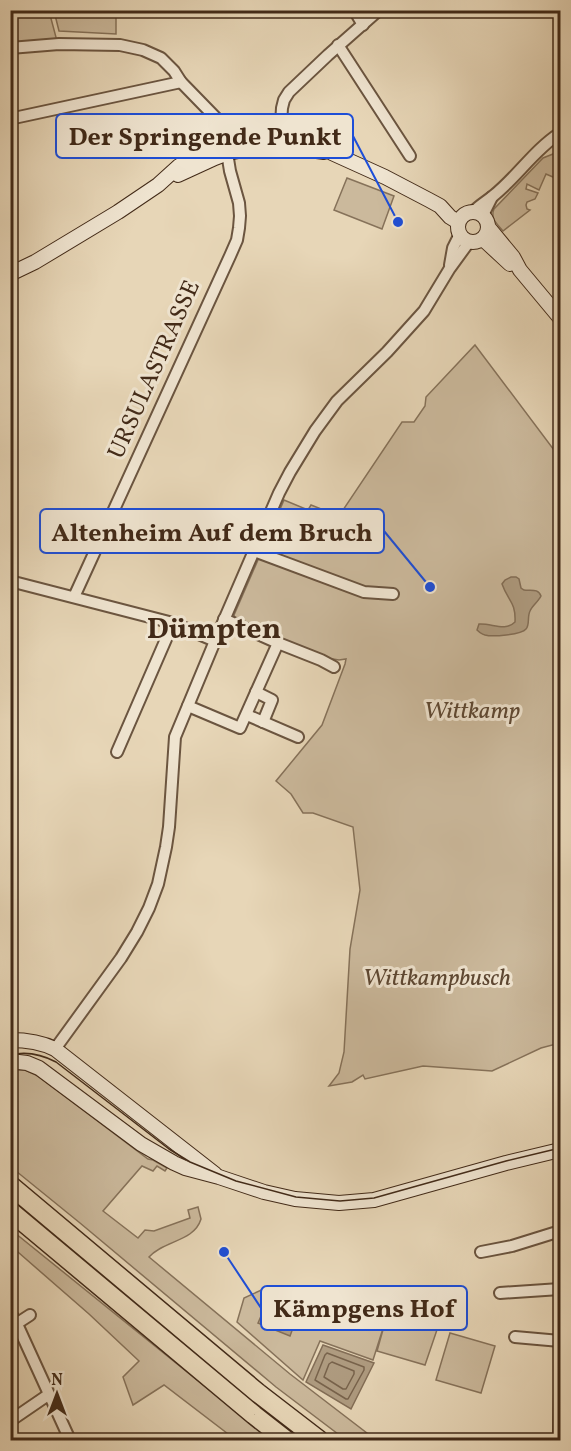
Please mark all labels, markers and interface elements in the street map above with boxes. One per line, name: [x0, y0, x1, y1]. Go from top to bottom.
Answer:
callout: Der Springende Punkt: [56, 114, 353, 158]
text: Der Springende Punkt: [68, 120, 342, 156]
street label: URSULASTRASSE: [100, 275, 210, 465]
callout: Altenheim Auf dem Bruch: [40, 509, 384, 553]
text: Altenheim Auf dem Bruch: [51, 516, 373, 552]
district label: Dümpten: [147, 609, 281, 651]
park label: Wittkamp: [424, 695, 520, 729]
park label: Wittkampbusch: [363, 962, 511, 996]
callout: Kämpgens Hof: [261, 1286, 467, 1330]
text: Kämpgens Hof: [273, 1292, 458, 1328]
north arrow: [27, 1364, 87, 1424]
text: N: [51, 1370, 63, 1392]

